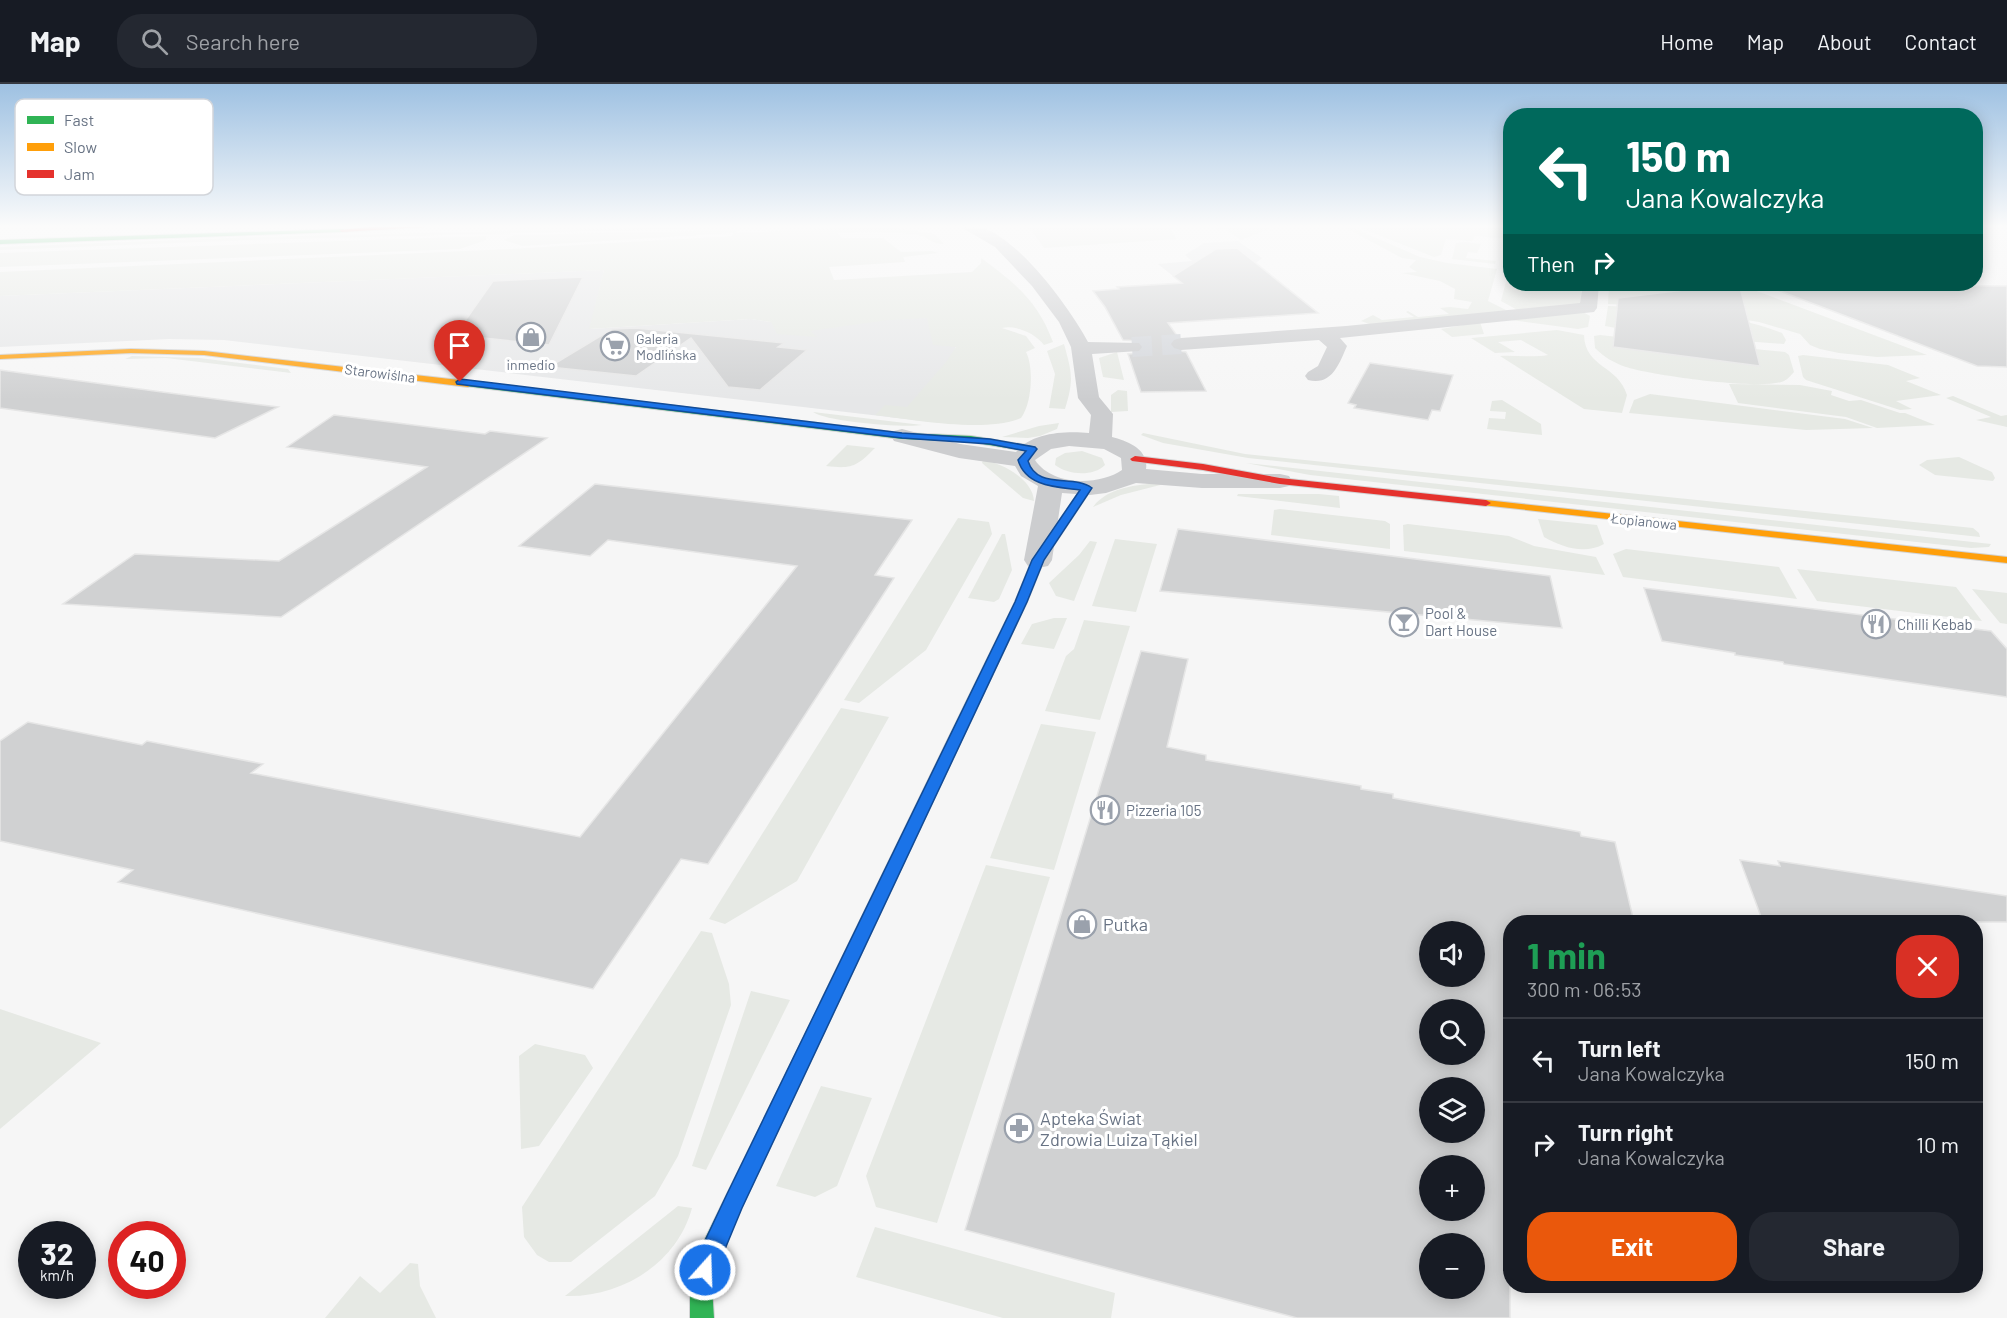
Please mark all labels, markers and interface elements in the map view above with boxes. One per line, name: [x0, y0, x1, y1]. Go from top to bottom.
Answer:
search box: [117, 14, 537, 68]
text: Map: [30, 24, 81, 58]
icon: search: [138, 25, 171, 58]
text: Search here: [186, 28, 300, 54]
text: Home: [1660, 29, 1714, 54]
text: Map: [1747, 29, 1784, 54]
text: About: [1817, 29, 1872, 54]
text: Contact: [1905, 29, 1977, 54]
legend: [15, 99, 213, 195]
text: Fast: [64, 110, 94, 129]
text: 150 m: [1626, 130, 1731, 180]
icon: left: [1527, 132, 1605, 210]
text: Slow: [64, 137, 97, 156]
text: Jam: [64, 164, 95, 183]
text: Jana Kowalczyka: [1626, 181, 1824, 213]
icon: right: [1587, 246, 1620, 279]
text: Then: [1527, 250, 1575, 276]
pin: [434, 320, 485, 382]
shop icon: inmedio: [515, 321, 547, 353]
icon: arrive: [443, 329, 476, 362]
supermarket icon: Galeria Modlińska: [599, 330, 631, 362]
place label: Galeria Modlińska: [636, 330, 696, 363]
place label: inmedio: [507, 356, 555, 373]
street label: Starowiślna: [344, 360, 416, 386]
street label: Łopianowa: [1609, 509, 1678, 533]
place label: Pool & Dart House: [1425, 604, 1497, 639]
bar icon: Pool & Dart House: [1388, 606, 1420, 638]
restaurant icon: Chilli Kebab: [1860, 608, 1892, 640]
place label: Chilli Kebab: [1897, 615, 1973, 633]
restaurant icon: Pizzeria 105: [1089, 794, 1121, 826]
place label: Pizzeria 105: [1126, 801, 1201, 819]
shop icon: Putka: [1066, 908, 1098, 940]
place label: Putka: [1103, 913, 1148, 935]
map controls: [1419, 921, 1485, 1299]
button: sound: [1419, 921, 1485, 987]
text: 1 min: [1527, 933, 1606, 976]
button: close: [1896, 935, 1959, 998]
text: 300 m · 06:53: [1527, 977, 1642, 1001]
button: search: [1419, 999, 1485, 1065]
text: Turn left: [1578, 1035, 1661, 1061]
icon: left: [1527, 1044, 1560, 1077]
text: 150 m: [1905, 1047, 1959, 1073]
text: Jana Kowalczyka: [1578, 1061, 1725, 1085]
button: layers: [1419, 1077, 1485, 1143]
place label: Apteka Świat Zdrowia Luiza Tąkiel: [1040, 1107, 1198, 1150]
pharmacy icon: Apteka Świat Zdrowia Luiza Tąkiel: [1003, 1112, 1035, 1144]
text: Turn right: [1578, 1119, 1673, 1145]
icon: right: [1527, 1128, 1560, 1161]
text: 10 m: [1916, 1131, 1959, 1157]
text: Jana Kowalczyka: [1578, 1145, 1725, 1169]
button: +: [1419, 1155, 1485, 1221]
button: Exit: [1527, 1212, 1737, 1281]
button: Share: [1749, 1212, 1959, 1281]
speed limit sign: 40: [108, 1221, 186, 1299]
button: −: [1419, 1233, 1485, 1299]
text: 32: [41, 1235, 74, 1271]
position arrow: [673, 1238, 737, 1302]
text: km/h: [40, 1266, 74, 1284]

